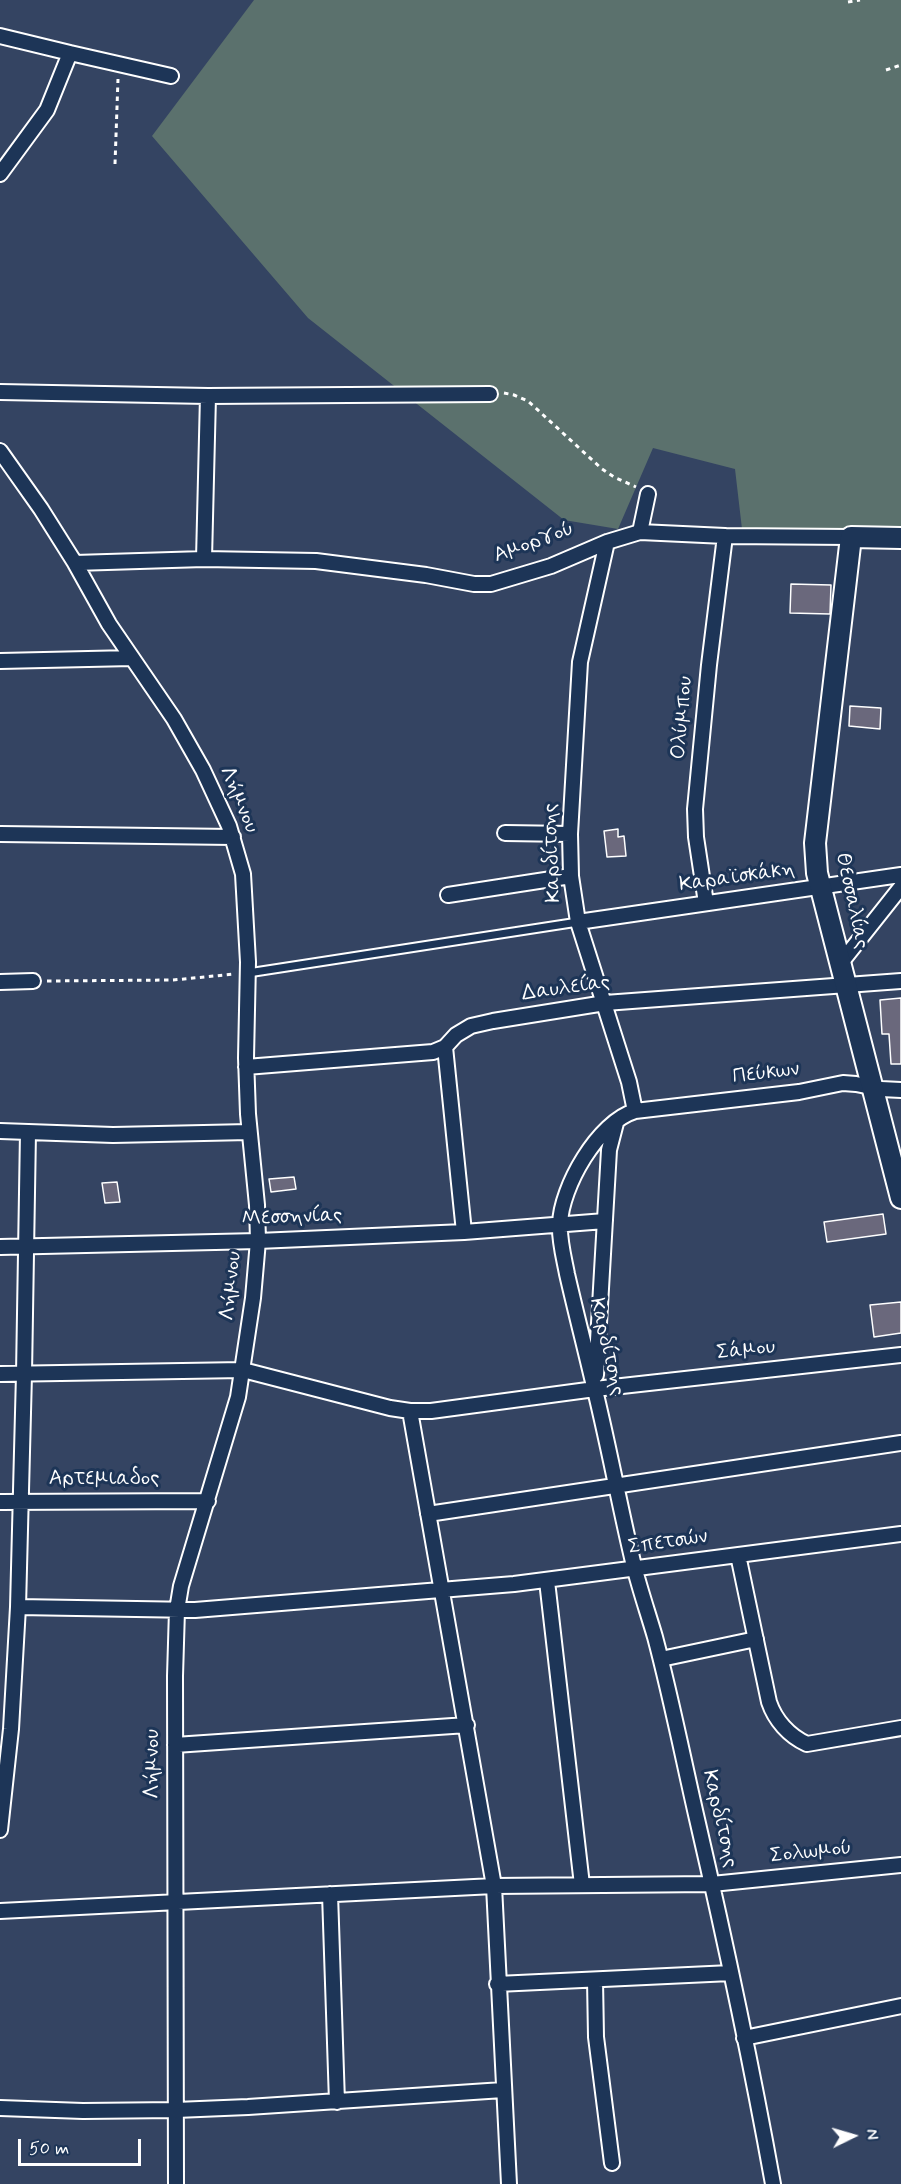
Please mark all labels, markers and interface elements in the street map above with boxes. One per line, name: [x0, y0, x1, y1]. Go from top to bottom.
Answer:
street label: Αμοργού: [490, 517, 578, 569]
street label: Ολύμπου: [667, 675, 699, 761]
street label: Λήμνου: [213, 763, 263, 837]
street label: Καρδίτσης: [539, 803, 567, 903]
street label: Θεσσαλίας: [829, 851, 873, 951]
street label: Καραϊσκάκη: [678, 857, 796, 899]
street label: Δαυλείας: [520, 970, 612, 1008]
street label: Πεύκων: [731, 1057, 801, 1091]
street label: Μεσσηνίας: [241, 1204, 343, 1232]
street label: Λήμνου: [216, 1250, 248, 1322]
street label: Καρδίτσης: [583, 1296, 629, 1398]
street label: Σάμου: [716, 1335, 776, 1367]
street label: Αρτεμιαδος: [49, 1467, 159, 1493]
street label: Σπετσών: [627, 1525, 709, 1561]
street label: Λήμνου: [141, 1729, 167, 1799]
street label: Καρδίτσης: [696, 1768, 742, 1870]
street label: Σολωμού: [769, 1836, 853, 1870]
north arrow: [823, 2106, 883, 2166]
scale bar: [21, 2127, 144, 2165]
text: N: [861, 2128, 882, 2141]
text: 50 m: [29, 2137, 69, 2161]

